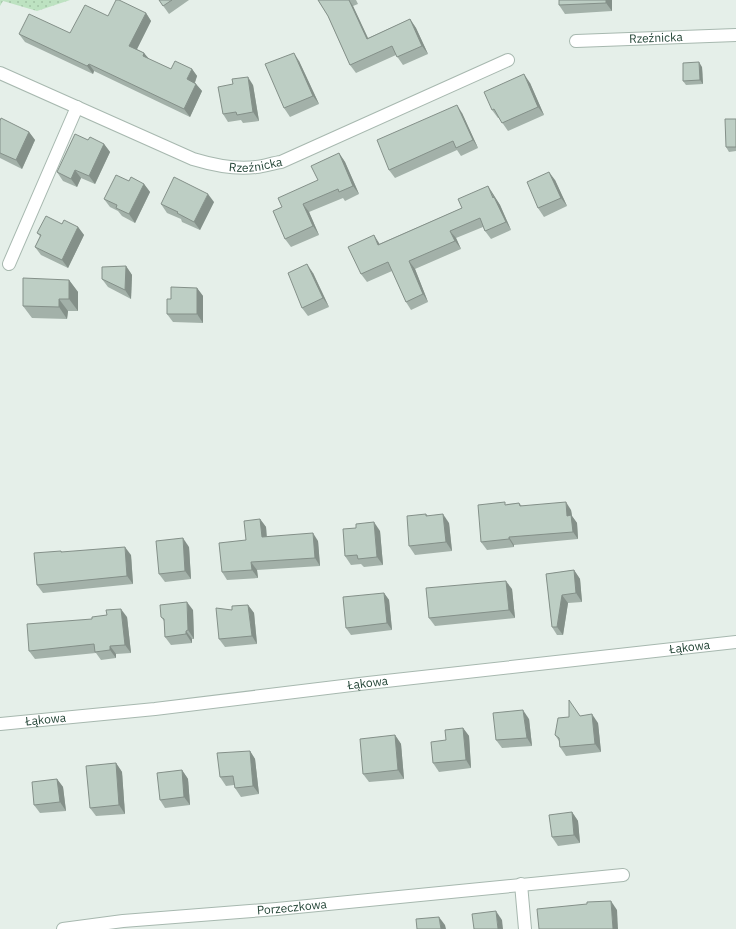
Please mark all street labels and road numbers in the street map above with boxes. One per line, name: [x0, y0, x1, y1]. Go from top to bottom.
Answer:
street label: Rzeźnicka: [629, 29, 684, 46]
street label: Rzeźnicka: [228, 154, 284, 175]
street label: Łąkowa: [668, 637, 711, 656]
street label: Łąkowa: [345, 673, 389, 693]
street label: Łąkowa: [24, 710, 67, 729]
street label: Porzeczkowa: [256, 896, 328, 918]

